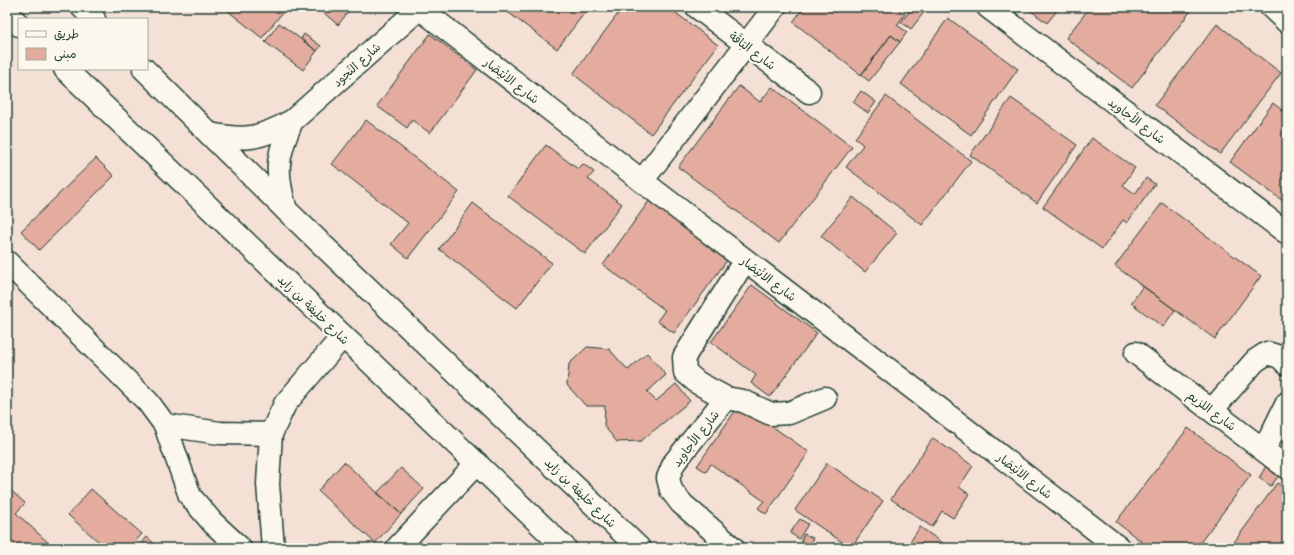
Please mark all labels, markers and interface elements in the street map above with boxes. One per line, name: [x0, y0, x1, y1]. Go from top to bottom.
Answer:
legend: [18, 18, 148, 70]
text: طريق: [54, 24, 79, 42]
street label: شارع البَاقَة: [725, 26, 780, 74]
street label: شارع النُجود: [328, 38, 385, 91]
text: مبنى: [54, 44, 77, 62]
street label: شارع الانْتِصَار: [479, 52, 543, 108]
street label: شارع الأجاويد: [1104, 93, 1169, 148]
street label: شارع الانْتِصَار: [736, 250, 801, 306]
street label: شارع خليفة بن زايد: [273, 270, 354, 349]
street label: شارع اللزيم: [1183, 385, 1240, 435]
street label: شارع الأجاويد: [667, 406, 724, 471]
street label: شارع الانْتِصَار: [992, 447, 1056, 503]
street label: شارع خليفة بن زايد: [540, 453, 621, 532]

